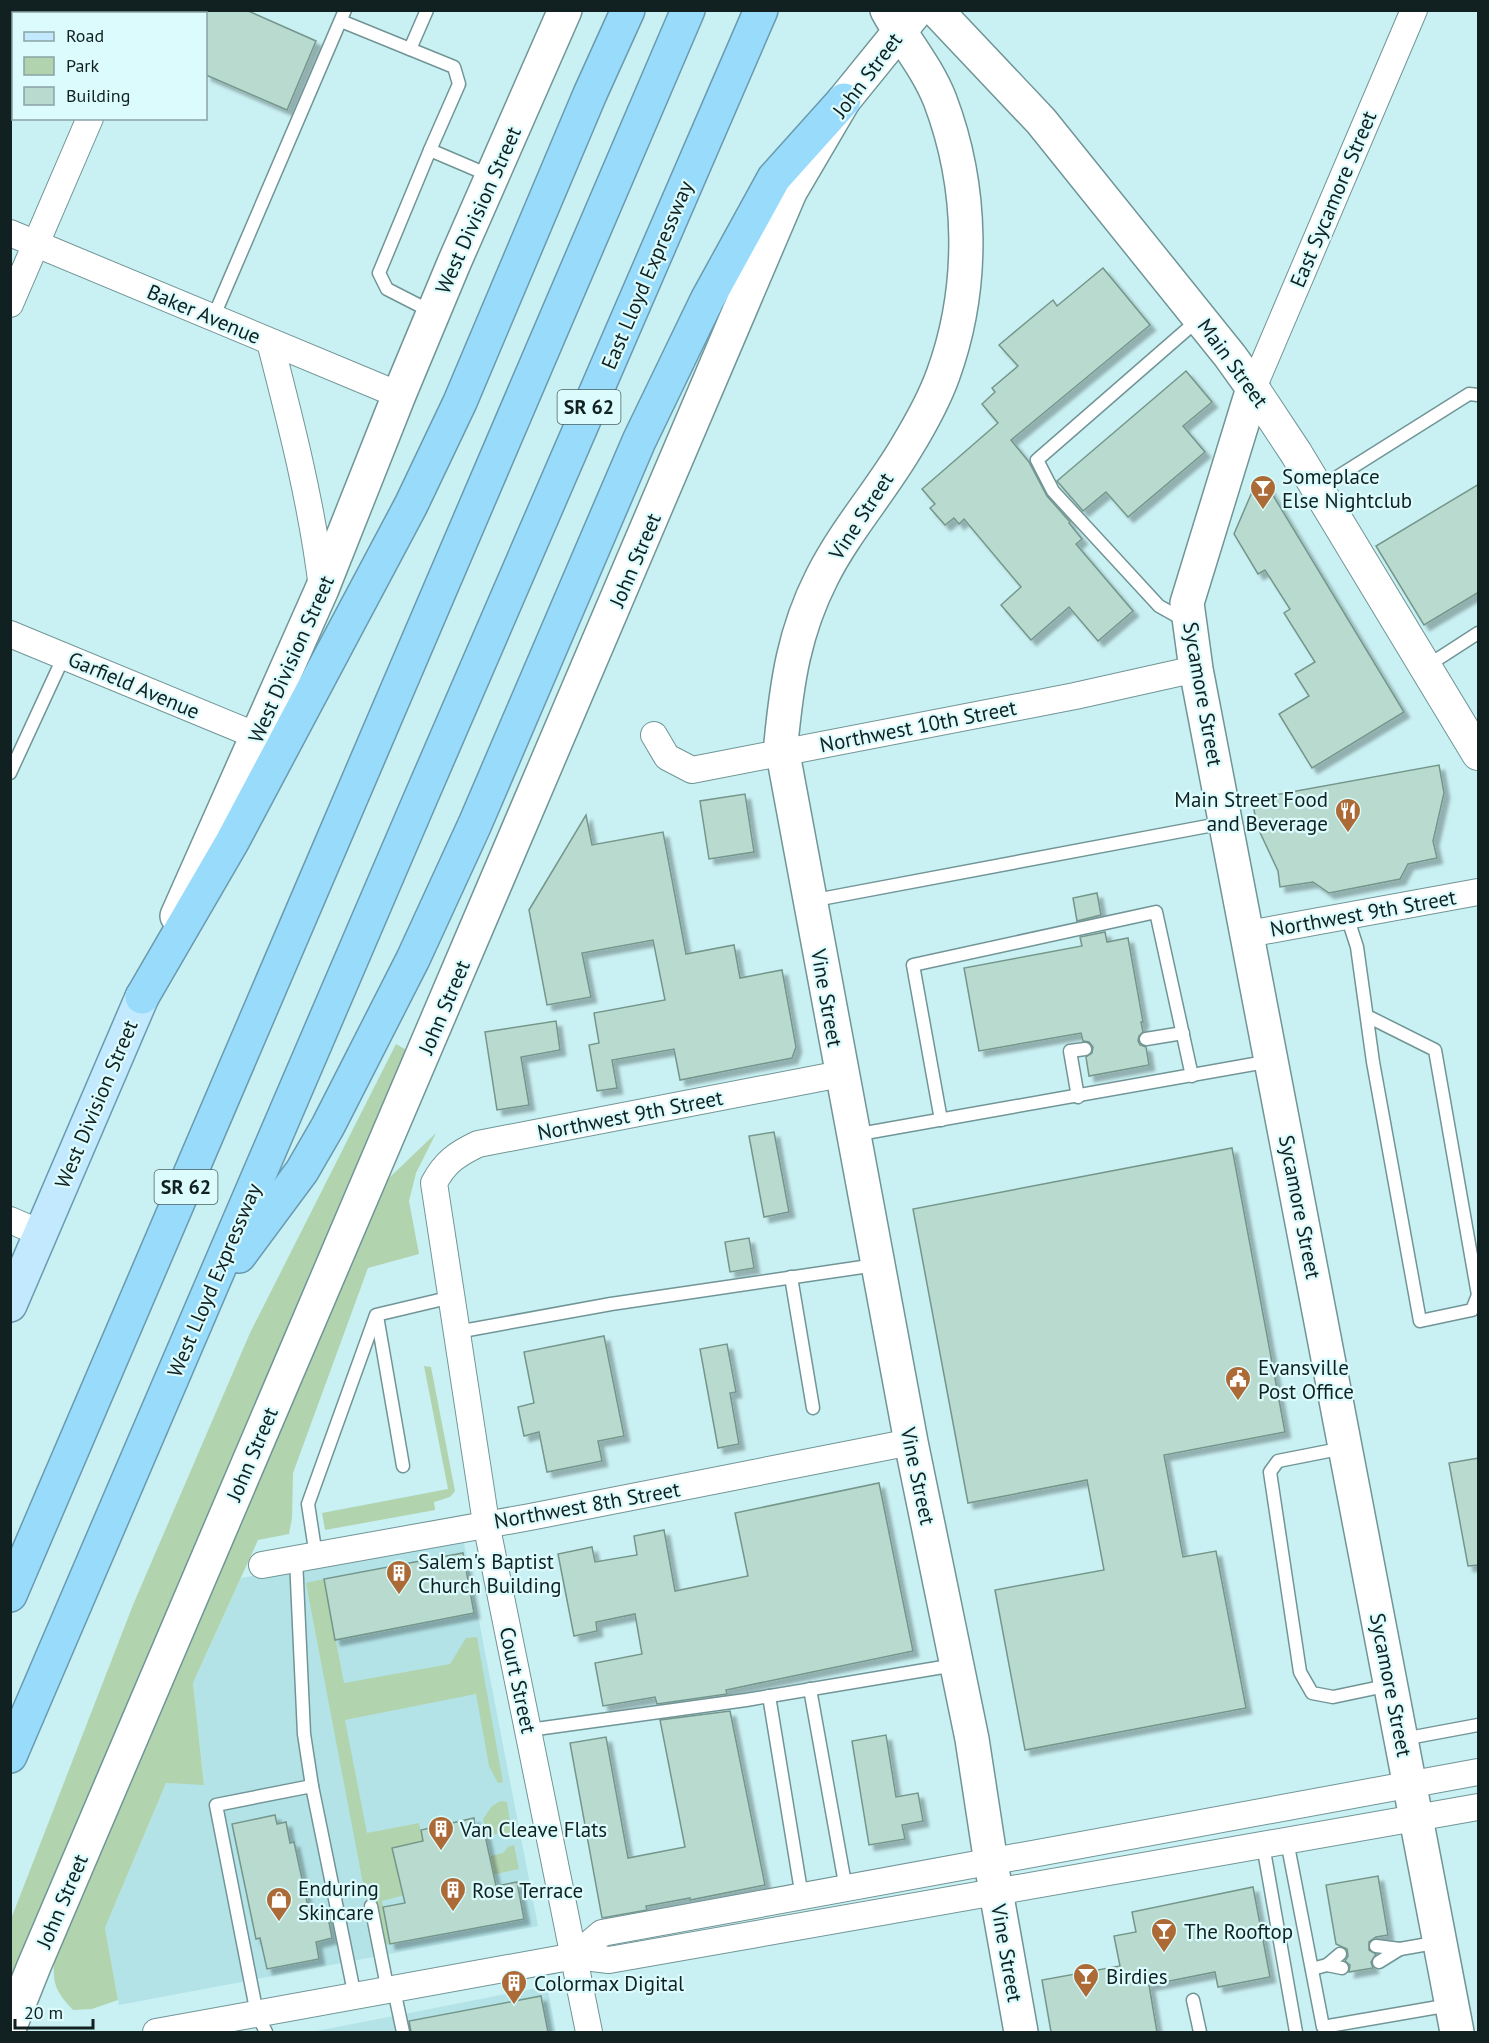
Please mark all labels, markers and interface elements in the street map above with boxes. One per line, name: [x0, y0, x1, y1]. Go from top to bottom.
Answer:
legend: [12, 12, 207, 120]
text: Road: [66, 24, 104, 47]
street label: John Street: [826, 27, 908, 124]
text: Park: [66, 54, 99, 77]
text: Building: [66, 84, 130, 107]
street label: East Sycamore Street: [1284, 107, 1382, 291]
street label: West Division Street: [429, 122, 527, 298]
street label: East Lloyd Expressway: [595, 176, 699, 373]
street label: Baker Avenue: [143, 278, 265, 350]
street label: Main Street: [1192, 313, 1274, 413]
road number: SR 62: [558, 390, 620, 424]
place label: Someplace Else Nightclub: [1282, 463, 1412, 514]
street label: Vine Street: [822, 467, 899, 566]
bar icon: Someplace Else Nightclub: [1248, 473, 1278, 511]
street label: John Street: [603, 509, 667, 612]
street label: West Division Street: [242, 571, 340, 747]
street label: Sycamore Street: [1177, 620, 1229, 768]
street label: Garfield Avenue: [64, 645, 204, 725]
street label: Northwest 10th Street: [817, 694, 1019, 758]
place label: Main Street Food and Beverage: [1174, 786, 1328, 837]
restaurant icon: Main Street Food and Beverage: [1333, 796, 1363, 834]
street label: Northwest 9th Street: [1268, 883, 1458, 943]
street label: Vine Street: [805, 946, 849, 1049]
street label: John Street: [412, 956, 476, 1059]
street label: West Division Street: [48, 1016, 144, 1192]
street label: Northwest 9th Street: [535, 1084, 725, 1146]
street label: Sycamore Street: [1273, 1133, 1327, 1281]
road number: SR 62: [154, 1170, 218, 1204]
street label: West Lloyd Expressway: [161, 1179, 267, 1381]
place label: Evansville Post Office: [1258, 1354, 1354, 1405]
public building icon: Evansville Post Office: [1223, 1364, 1253, 1402]
street label: John Street: [220, 1403, 284, 1506]
street label: Vine Street: [894, 1424, 941, 1527]
street label: Northwest 8th Street: [492, 1475, 682, 1535]
place label: Salem's Baptist Church Building: [418, 1548, 562, 1599]
building icon: Salem's Baptist Church Building: [384, 1558, 414, 1596]
street label: Sycamore Street: [1364, 1611, 1418, 1759]
street label: Court Street: [494, 1624, 542, 1736]
building icon: Van Cleave Flats: [426, 1814, 456, 1852]
place label: Van Cleave Flats: [459, 1816, 607, 1843]
street label: John Street: [30, 1850, 94, 1953]
place label: Enduring Skincare: [298, 1875, 379, 1926]
building icon: Rose Terrace: [438, 1875, 468, 1913]
place label: Rose Terrace: [472, 1877, 583, 1904]
shop icon: Enduring Skincare: [264, 1885, 294, 1923]
street label: Vine Street: [985, 1901, 1029, 2004]
bar icon: The Rooftop: [1149, 1916, 1179, 1954]
place label: The Rooftop: [1184, 1918, 1293, 1945]
bar icon: Birdies: [1071, 1961, 1101, 1999]
place label: Birdies: [1106, 1963, 1167, 1990]
building icon: Colormax Digital: [499, 1968, 529, 2006]
place label: Colormax Digital: [534, 1970, 684, 1997]
scale bar: [15, 1992, 93, 2030]
text: 20 m: [24, 2001, 63, 2024]

